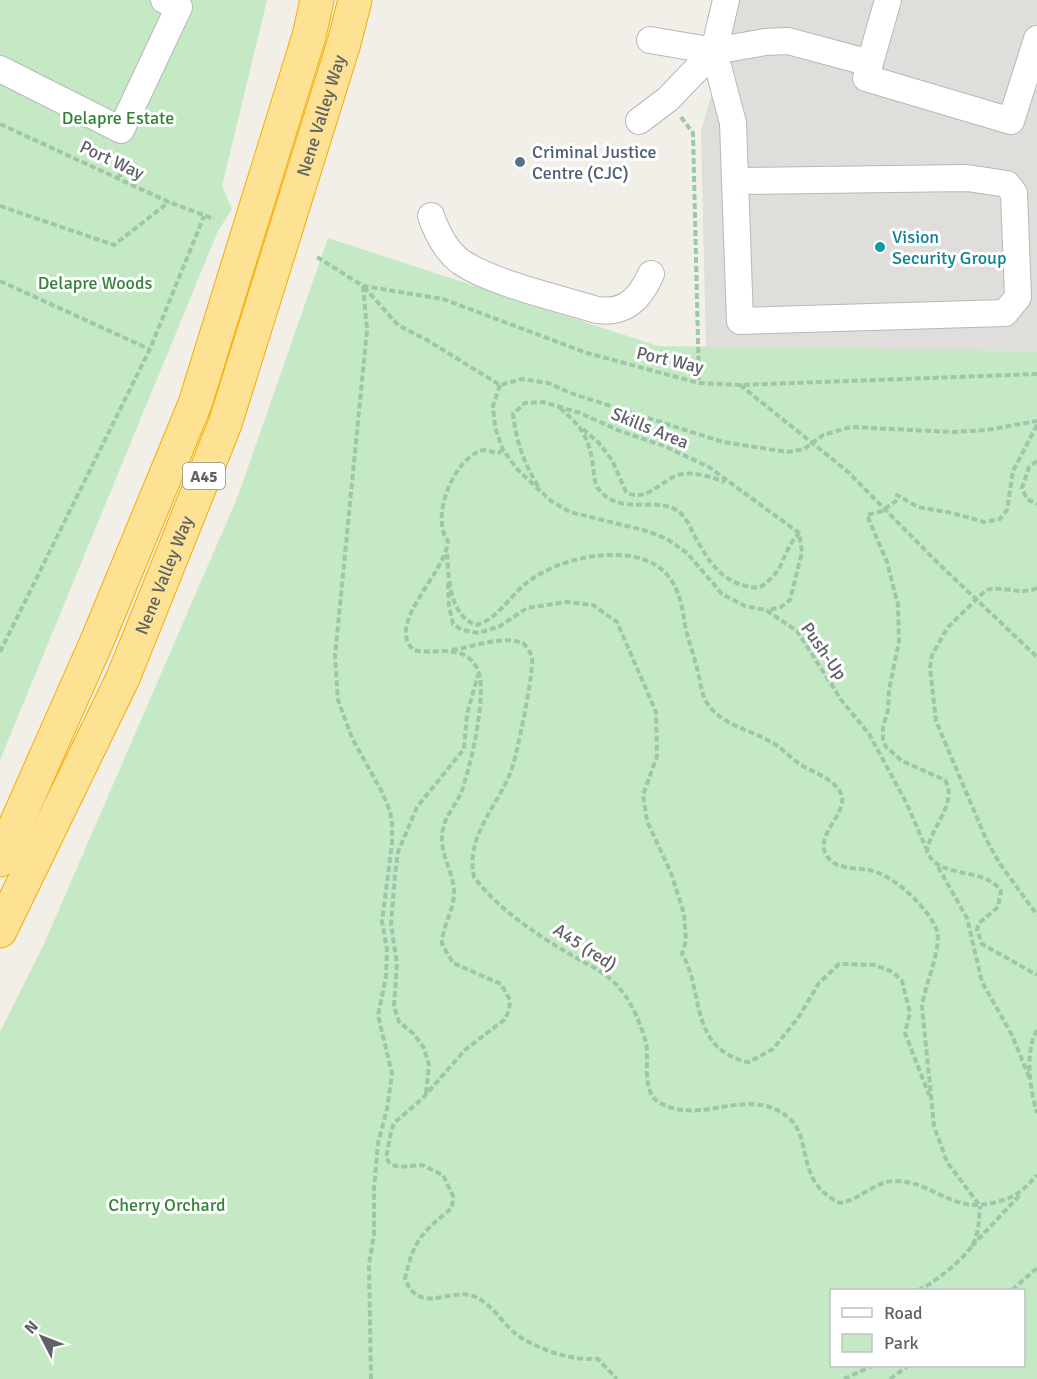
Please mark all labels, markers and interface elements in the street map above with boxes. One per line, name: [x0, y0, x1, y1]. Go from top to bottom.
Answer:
street label: Nene Valley Way: [292, 52, 351, 179]
park label: Delapre Estate: [62, 107, 174, 129]
street label: Port Way: [76, 136, 148, 185]
place label: Criminal Justice Centre (CJC): [532, 141, 657, 184]
marker: Criminal Justice Centre (CJC): [513, 155, 527, 169]
place label: Vision Security Group: [892, 226, 1006, 269]
marker: Vision Security Group: [873, 240, 887, 254]
park label: Delapre Woods: [38, 272, 152, 294]
street label: Port Way: [634, 342, 706, 379]
street label: Skills Area: [608, 403, 692, 453]
road number: A45: [183, 463, 225, 489]
street label: Nene Valley Way: [131, 512, 198, 638]
street label: Push-Up: [796, 618, 852, 684]
street label: A45 (red): [549, 918, 621, 976]
park label: Cherry Orchard: [108, 1194, 226, 1216]
legend: [830, 1289, 1025, 1367]
text: Road: [884, 1302, 923, 1324]
north arrow: [12, 1307, 72, 1367]
text: N: [20, 1317, 43, 1338]
text: Park: [884, 1332, 919, 1354]

